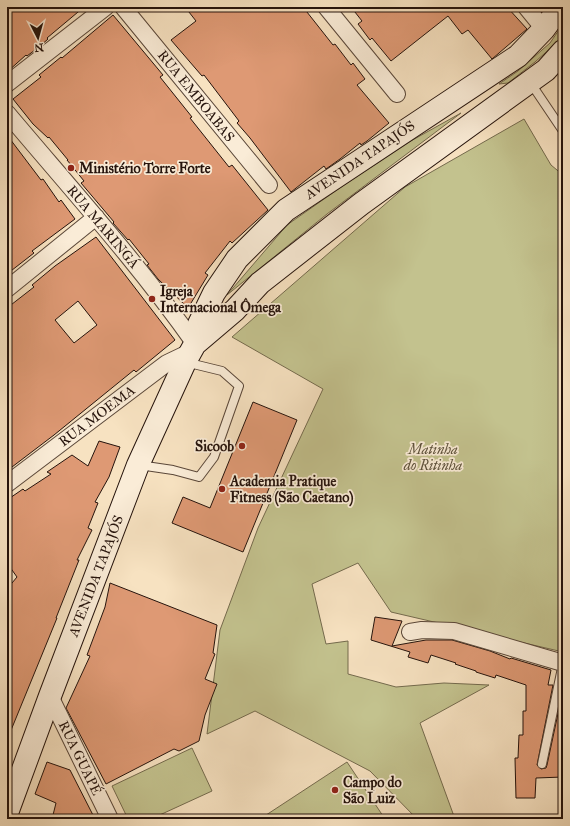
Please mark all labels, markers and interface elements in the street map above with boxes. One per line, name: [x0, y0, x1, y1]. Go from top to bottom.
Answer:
north arrow: [18, 18, 58, 58]
text: N: [33, 40, 44, 54]
street label: RUA EMBOABAS: [154, 47, 238, 145]
street label: AVENIDA TAPAJÓS: [300, 115, 419, 204]
place label: Ministério Torre Forte: [79, 160, 211, 177]
marker: Ministério Torre Forte: [66, 163, 76, 173]
street label: RUA MARINGÁ: [63, 181, 145, 273]
place label: Igreja Internacional Ômega: [160, 283, 282, 317]
marker: Igreja Internacional Ômega: [147, 294, 157, 304]
street label: RUA MOEMA: [56, 381, 139, 450]
place label: Sicoob: [195, 438, 234, 455]
marker: Sicoob: [237, 441, 247, 451]
park label: Matinha do Ritinha: [403, 441, 463, 474]
place label: Academia Pratique Fitness (São Caetano): [229, 473, 353, 507]
marker: Academia Pratique Fitness (São Caetano): [217, 484, 227, 494]
street label: AVENIDA TAPAJÓS: [63, 512, 128, 641]
street label: RUA GUAPÉ: [55, 717, 107, 798]
place label: Campo do São Luiz: [343, 774, 402, 807]
marker: Campo do São Luiz: [330, 785, 340, 795]

